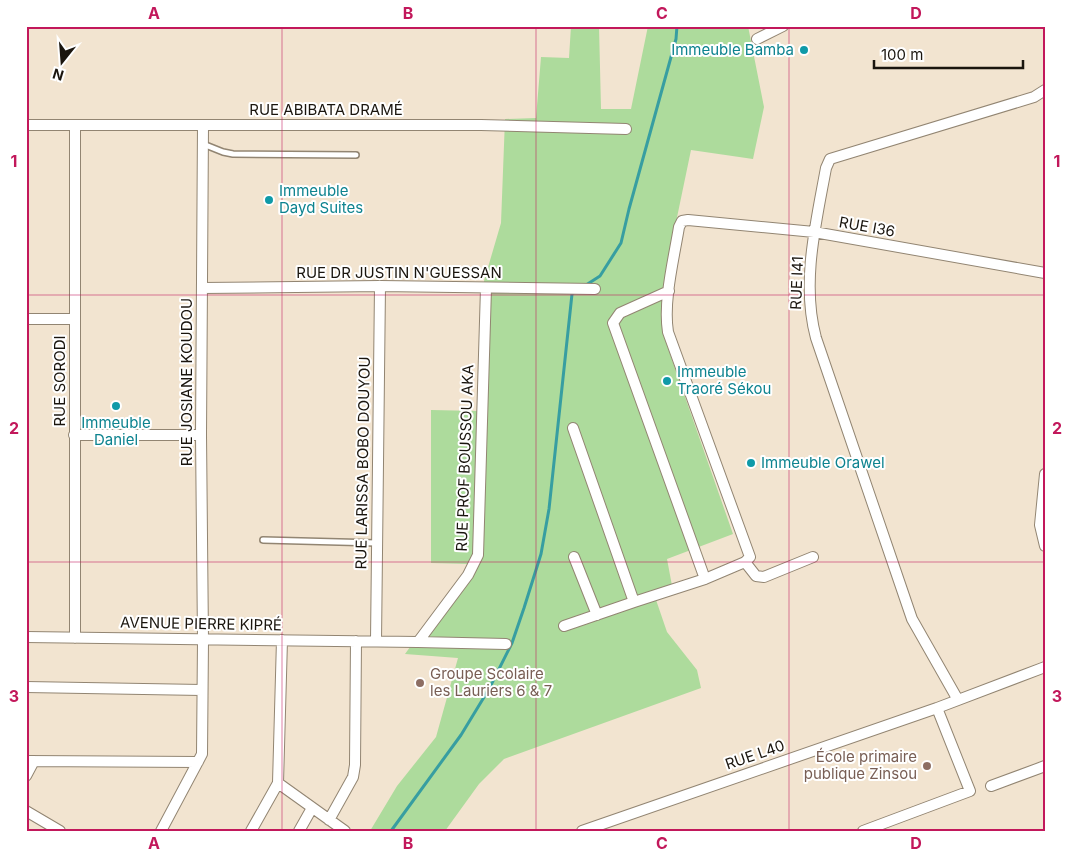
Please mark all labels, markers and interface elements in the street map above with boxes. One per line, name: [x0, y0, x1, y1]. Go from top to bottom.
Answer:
text: A: [148, 3, 160, 23]
text: B: [403, 3, 413, 23]
text: C: [656, 3, 668, 23]
text: D: [910, 3, 922, 23]
north arrow: [38, 38, 88, 88]
scale bar: [874, 38, 1022, 70]
place label: Immeuble Bamba: [671, 40, 794, 59]
marker: Immeuble Bamba: [798, 44, 810, 56]
text: 100 m: [881, 45, 923, 64]
text: N: [50, 65, 66, 85]
street label: RUE ABIBATA DRAMÉ: [249, 100, 403, 119]
text: 1: [11, 151, 17, 171]
text: 1: [1054, 151, 1060, 171]
place label: Immeuble Dayd Suites: [279, 181, 363, 217]
marker: Immeuble Dayd Suites: [263, 194, 275, 206]
street label: RUE I36: [838, 212, 897, 241]
street label: RUE I41: [786, 256, 807, 310]
street label: RUE DR JUSTIN N'GUESSAN: [296, 263, 502, 282]
street label: RUE JOSIANE KOUDOU: [177, 298, 196, 466]
street label: RUE SORODI: [50, 335, 69, 427]
street label: RUE LARISSA BOBO DOUYOU: [351, 356, 374, 570]
place label: Immeuble Traoré Sékou: [677, 362, 771, 398]
street label: RUE PROF BOUSSOU AKA: [452, 364, 477, 552]
marker: Immeuble Traoré Sékou: [661, 375, 673, 387]
marker: Immeuble Daniel: [110, 400, 122, 412]
place label: Immeuble Daniel: [81, 413, 151, 449]
text: 2: [9, 418, 19, 438]
text: 2: [1052, 418, 1062, 438]
place label: Immeuble Orawel: [761, 453, 885, 472]
marker: Immeuble Orawel: [745, 457, 757, 469]
street label: AVENUE PIERRE KIPRÉ: [120, 613, 282, 634]
place label: Groupe Scolaire les Lauriers 6 & 7: [430, 664, 552, 700]
marker: Groupe Scolaire les Lauriers 6 & 7: [414, 677, 426, 689]
text: 3: [9, 686, 19, 706]
text: 3: [1052, 686, 1062, 706]
street label: RUE L40: [723, 736, 787, 774]
place label: École primaire publique Zinsou: [804, 747, 917, 783]
marker: École primaire publique Zinsou: [921, 760, 933, 772]
text: A: [148, 833, 160, 853]
text: B: [403, 833, 413, 853]
text: C: [656, 833, 668, 853]
text: D: [910, 833, 922, 853]

